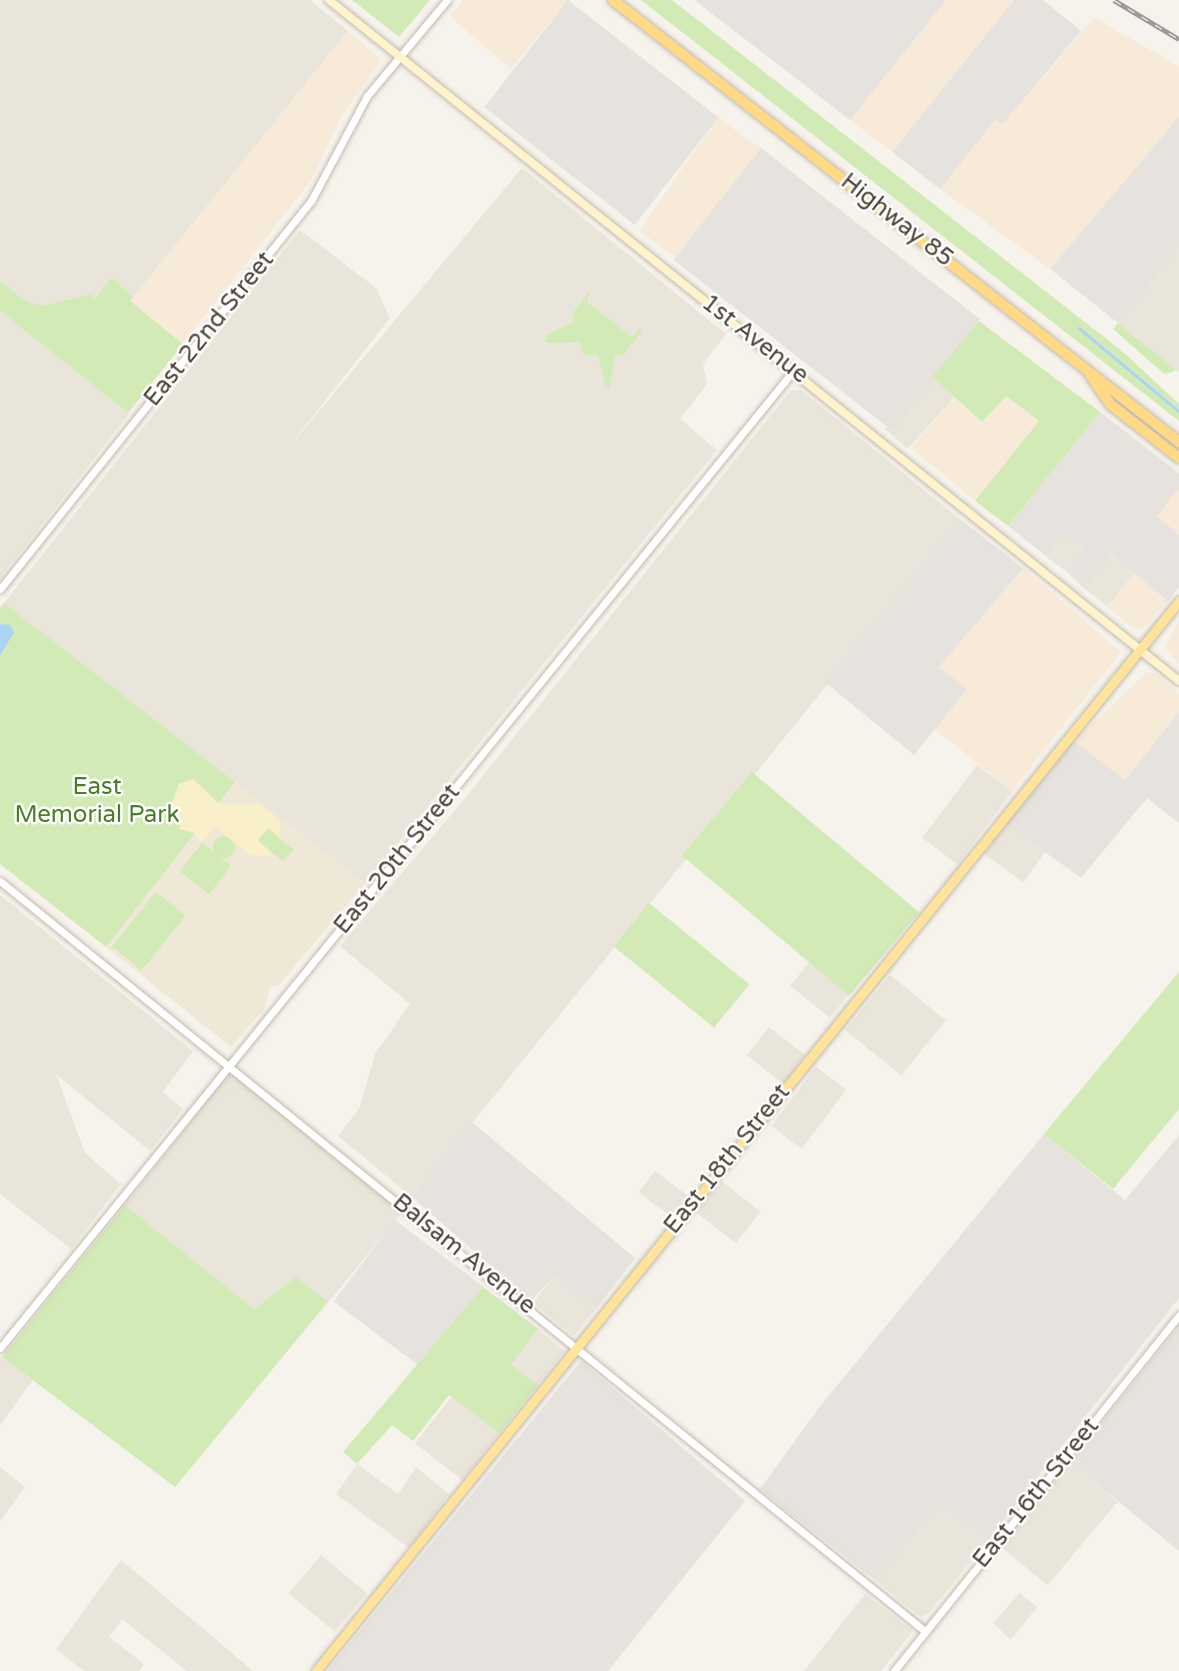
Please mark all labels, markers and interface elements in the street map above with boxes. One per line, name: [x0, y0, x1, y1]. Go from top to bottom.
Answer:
street label: Highway 85: [835, 167, 959, 273]
street label: East 22nd Street: [138, 246, 280, 412]
street label: 1st Avenue: [696, 288, 814, 390]
park label: East Memorial Park: [14, 773, 180, 829]
street label: East 20th Street: [328, 778, 466, 940]
street label: East 18th Street: [658, 1078, 796, 1240]
street label: Balsam Avenue: [387, 1188, 541, 1320]
street label: East 16th Street: [967, 1412, 1105, 1574]

